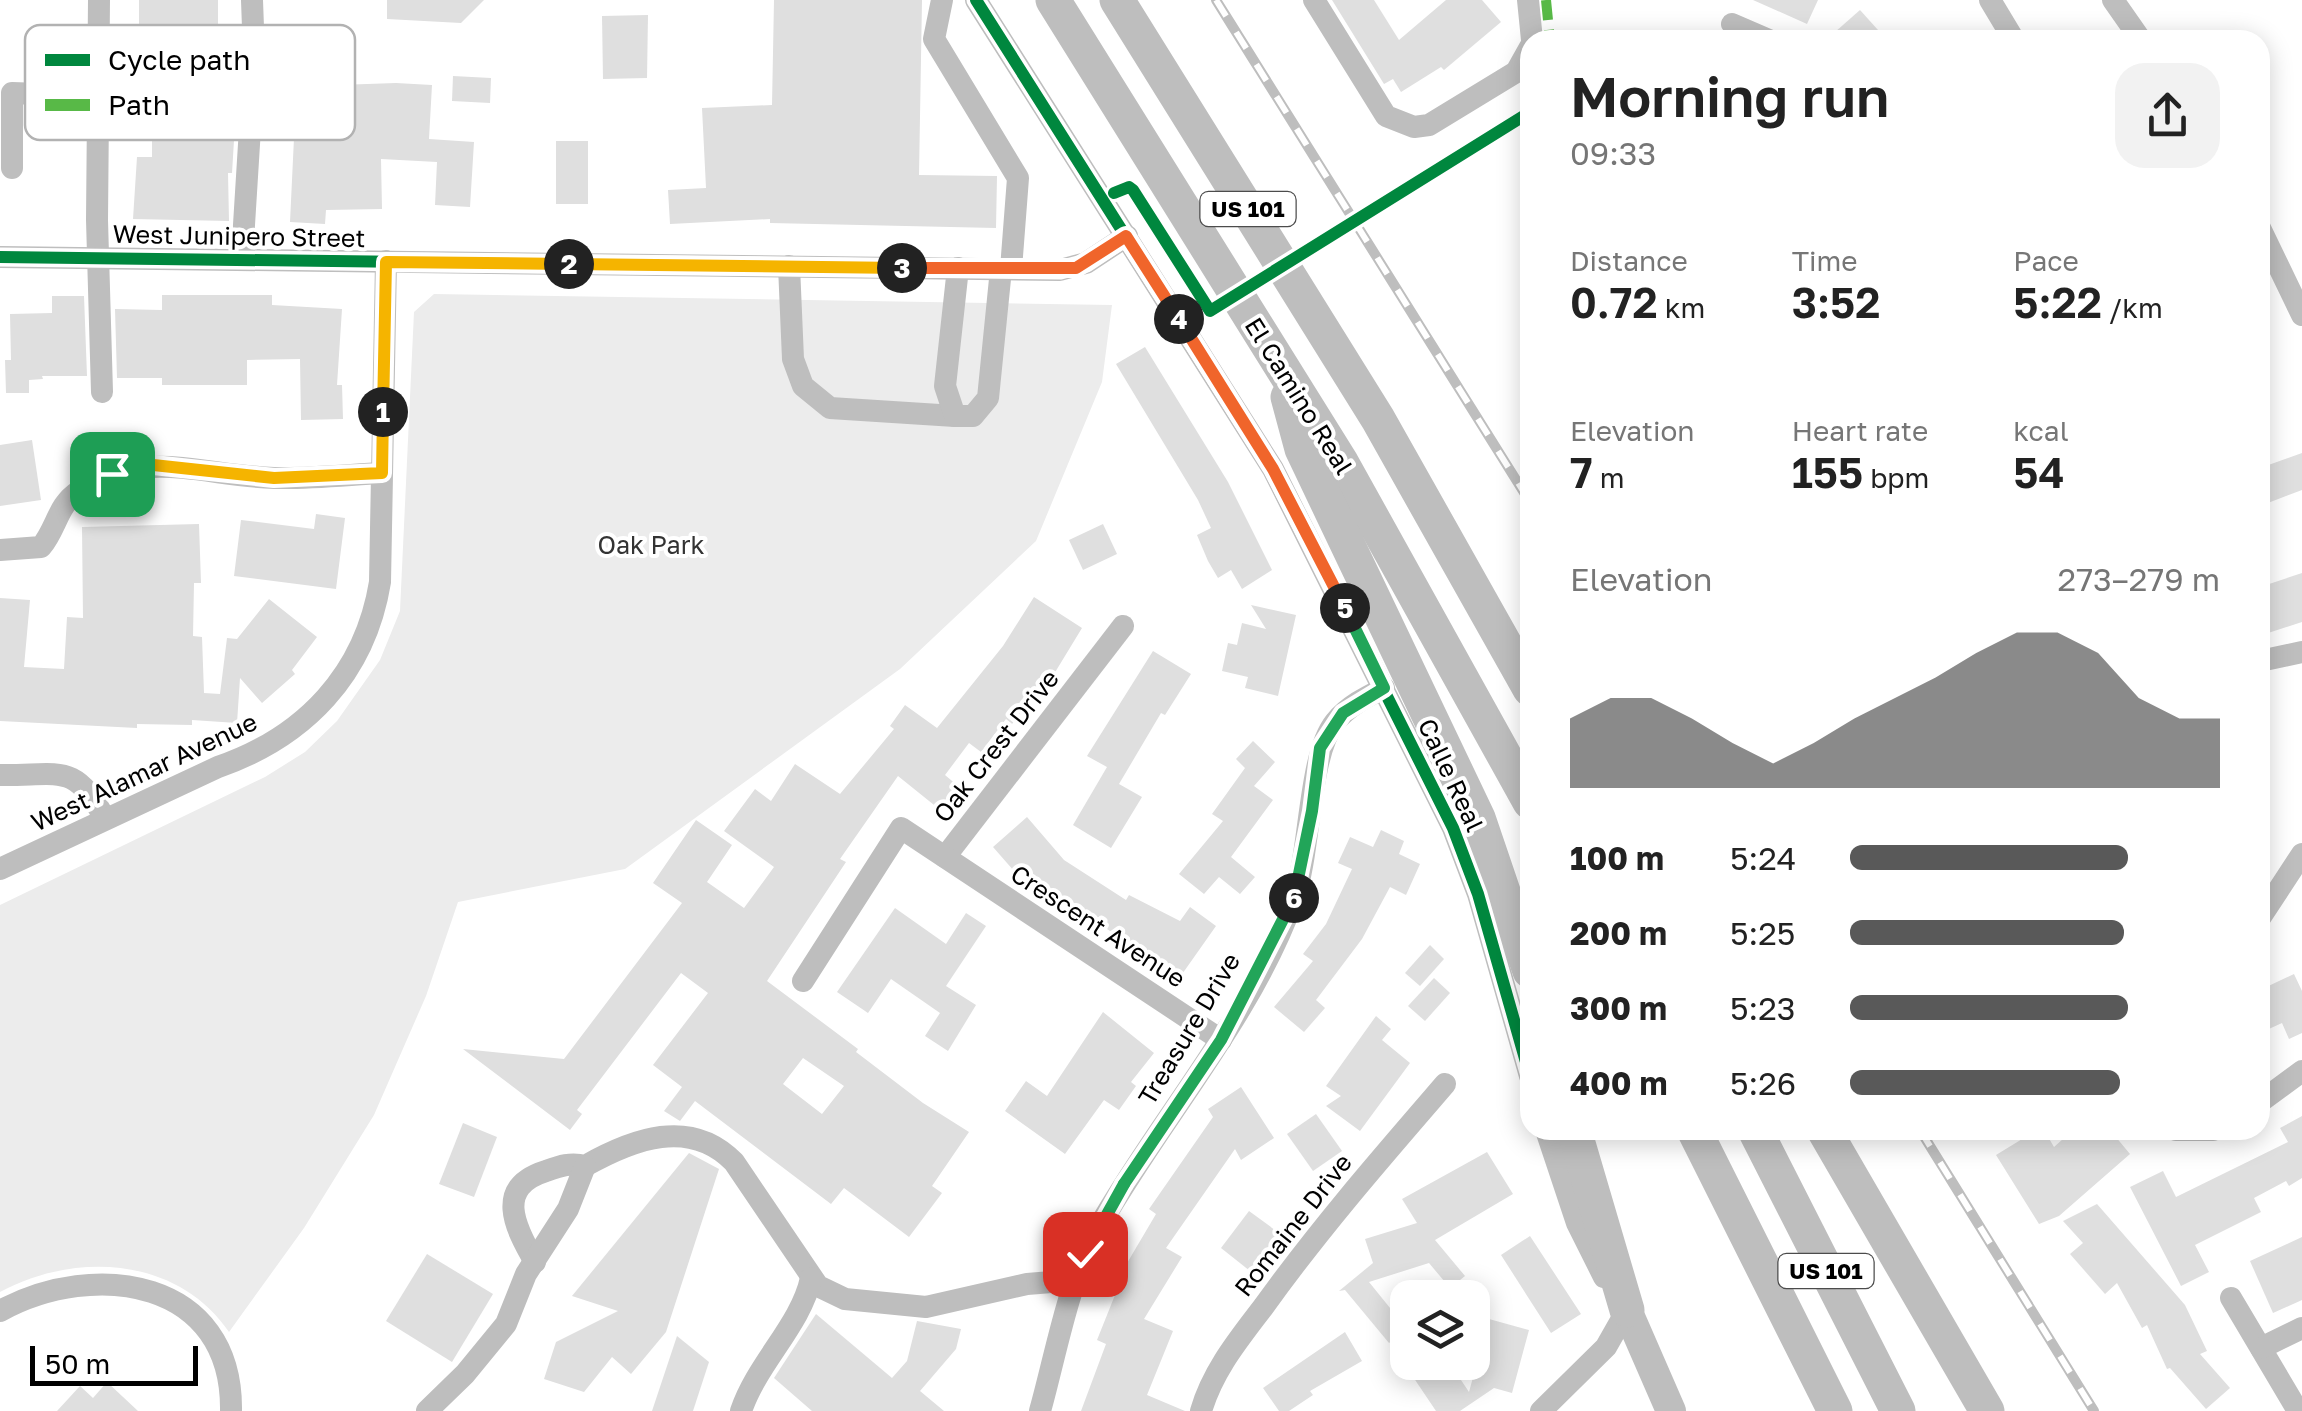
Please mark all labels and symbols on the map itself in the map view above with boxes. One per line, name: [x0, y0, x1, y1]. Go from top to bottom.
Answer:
legend: [25, 25, 355, 140]
text: Cycle path: [108, 43, 251, 76]
text: Path: [108, 88, 170, 121]
road number: US 101: [1200, 192, 1296, 226]
street label: West Junipero Street: [112, 218, 366, 253]
pin: 2: [544, 239, 594, 289]
pin: 3: [877, 243, 927, 293]
pin: 4: [1154, 294, 1204, 344]
street label: El Camino Real: [1239, 311, 1360, 480]
pin: 1: [358, 387, 408, 437]
pin: [70, 432, 155, 517]
park label: Oak Park: [597, 529, 705, 560]
pin: 5: [1320, 583, 1370, 633]
street label: Oak Crest Drive: [926, 663, 1065, 828]
street label: West Alamar Avenue: [26, 706, 262, 838]
street label: Calle Real: [1412, 713, 1491, 836]
street label: Crescent Avenue: [1005, 858, 1191, 994]
pin: 6: [1269, 873, 1319, 923]
street label: Treasure Drive: [1131, 947, 1246, 1110]
street label: Romaine Drive: [1227, 1147, 1358, 1302]
pin: [1043, 1212, 1128, 1297]
road number: US 101: [1778, 1254, 1874, 1288]
scale bar: [30, 1341, 198, 1386]

